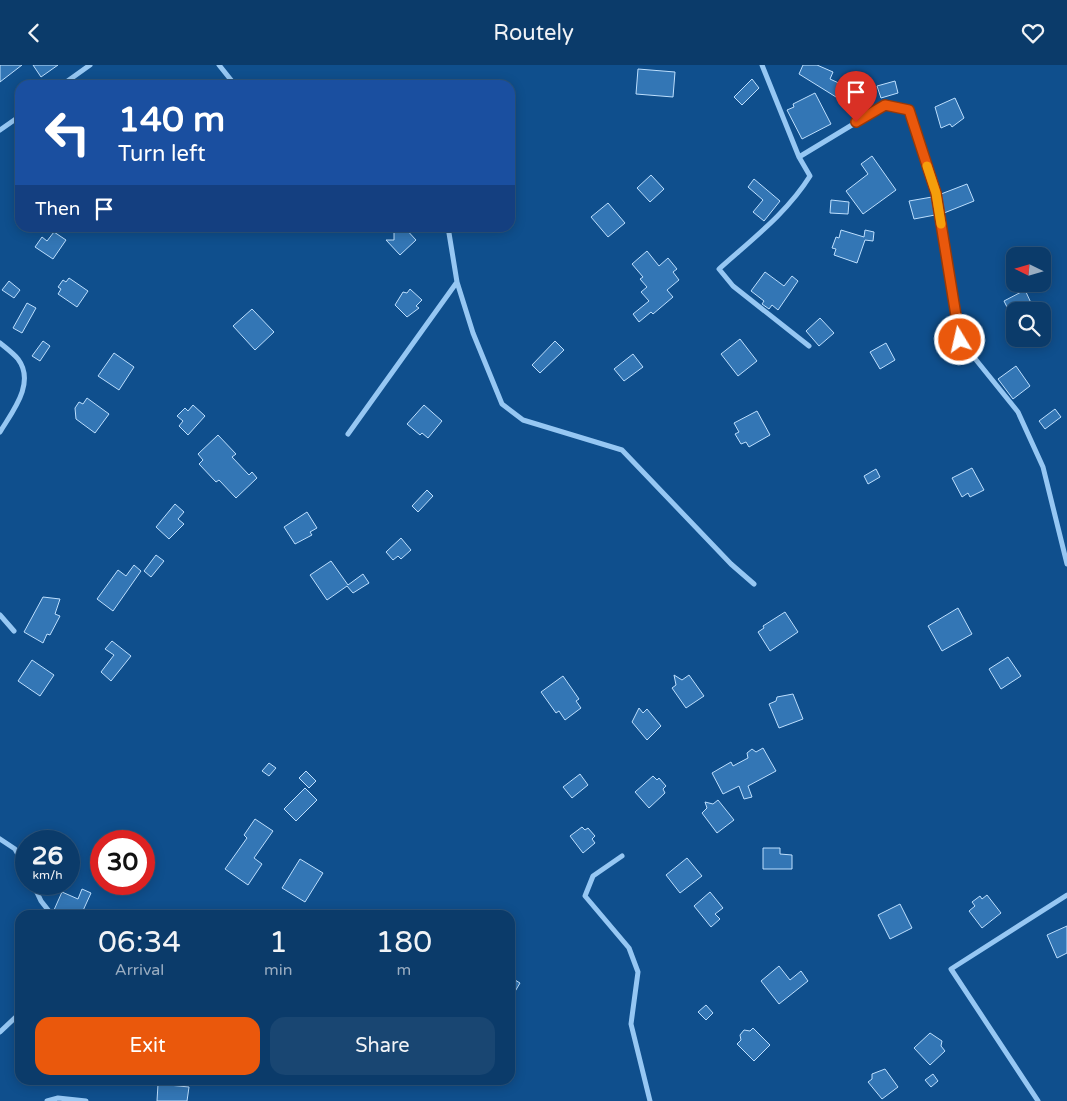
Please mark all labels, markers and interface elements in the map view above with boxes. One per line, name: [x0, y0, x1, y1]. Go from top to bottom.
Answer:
icon: back: [20, 19, 48, 47]
icon: heart: [1019, 19, 1047, 47]
text: Routely: [493, 20, 574, 46]
pin: [835, 71, 877, 122]
icon: arrive: [842, 78, 870, 106]
text: 140 m: [118, 99, 225, 141]
icon: left: [35, 100, 100, 165]
text: Turn left: [118, 141, 206, 167]
icon: arrive: [90, 195, 118, 223]
text: Then: [35, 198, 80, 220]
north arrow: [1006, 247, 1051, 293]
map controls: [1006, 247, 1051, 347]
button: search: [1006, 302, 1051, 347]
position arrow: [933, 313, 985, 365]
speed limit sign: 30: [90, 830, 155, 895]
text: 26: [32, 841, 63, 871]
text: km/h: [32, 868, 63, 882]
text: 06:34: [98, 924, 181, 961]
text: 1: [269, 924, 288, 961]
text: 180: [376, 924, 432, 961]
text: Arrival: [115, 960, 164, 980]
text: min: [264, 960, 293, 980]
text: m: [396, 960, 411, 980]
button: Exit: [35, 1017, 260, 1075]
button: Share: [270, 1017, 495, 1075]

